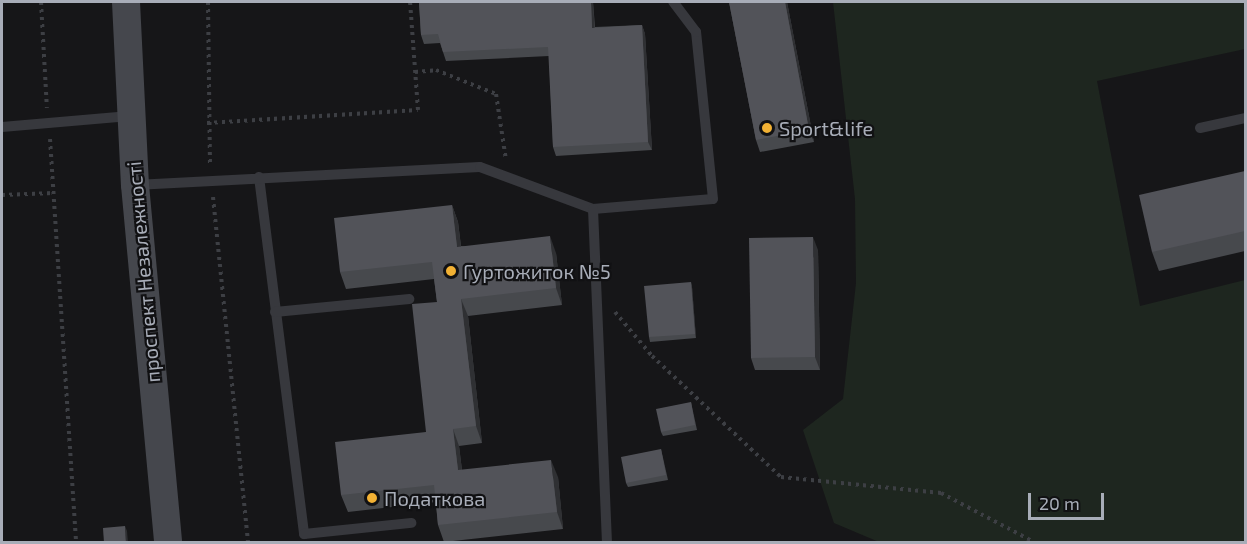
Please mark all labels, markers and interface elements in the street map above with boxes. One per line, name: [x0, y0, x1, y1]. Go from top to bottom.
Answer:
place label: Sport&life: [779, 116, 873, 140]
marker: Sport&life: [760, 121, 774, 135]
street label: проспект Незалежності: [121, 160, 165, 384]
place label: Гуртожиток №5: [463, 259, 611, 283]
marker: Гуртожиток №5: [444, 264, 458, 278]
scale bar: [1031, 481, 1108, 519]
place label: Податкова: [384, 486, 485, 510]
marker: Податкова: [365, 491, 379, 505]
text: 20 m: [1039, 492, 1080, 514]

